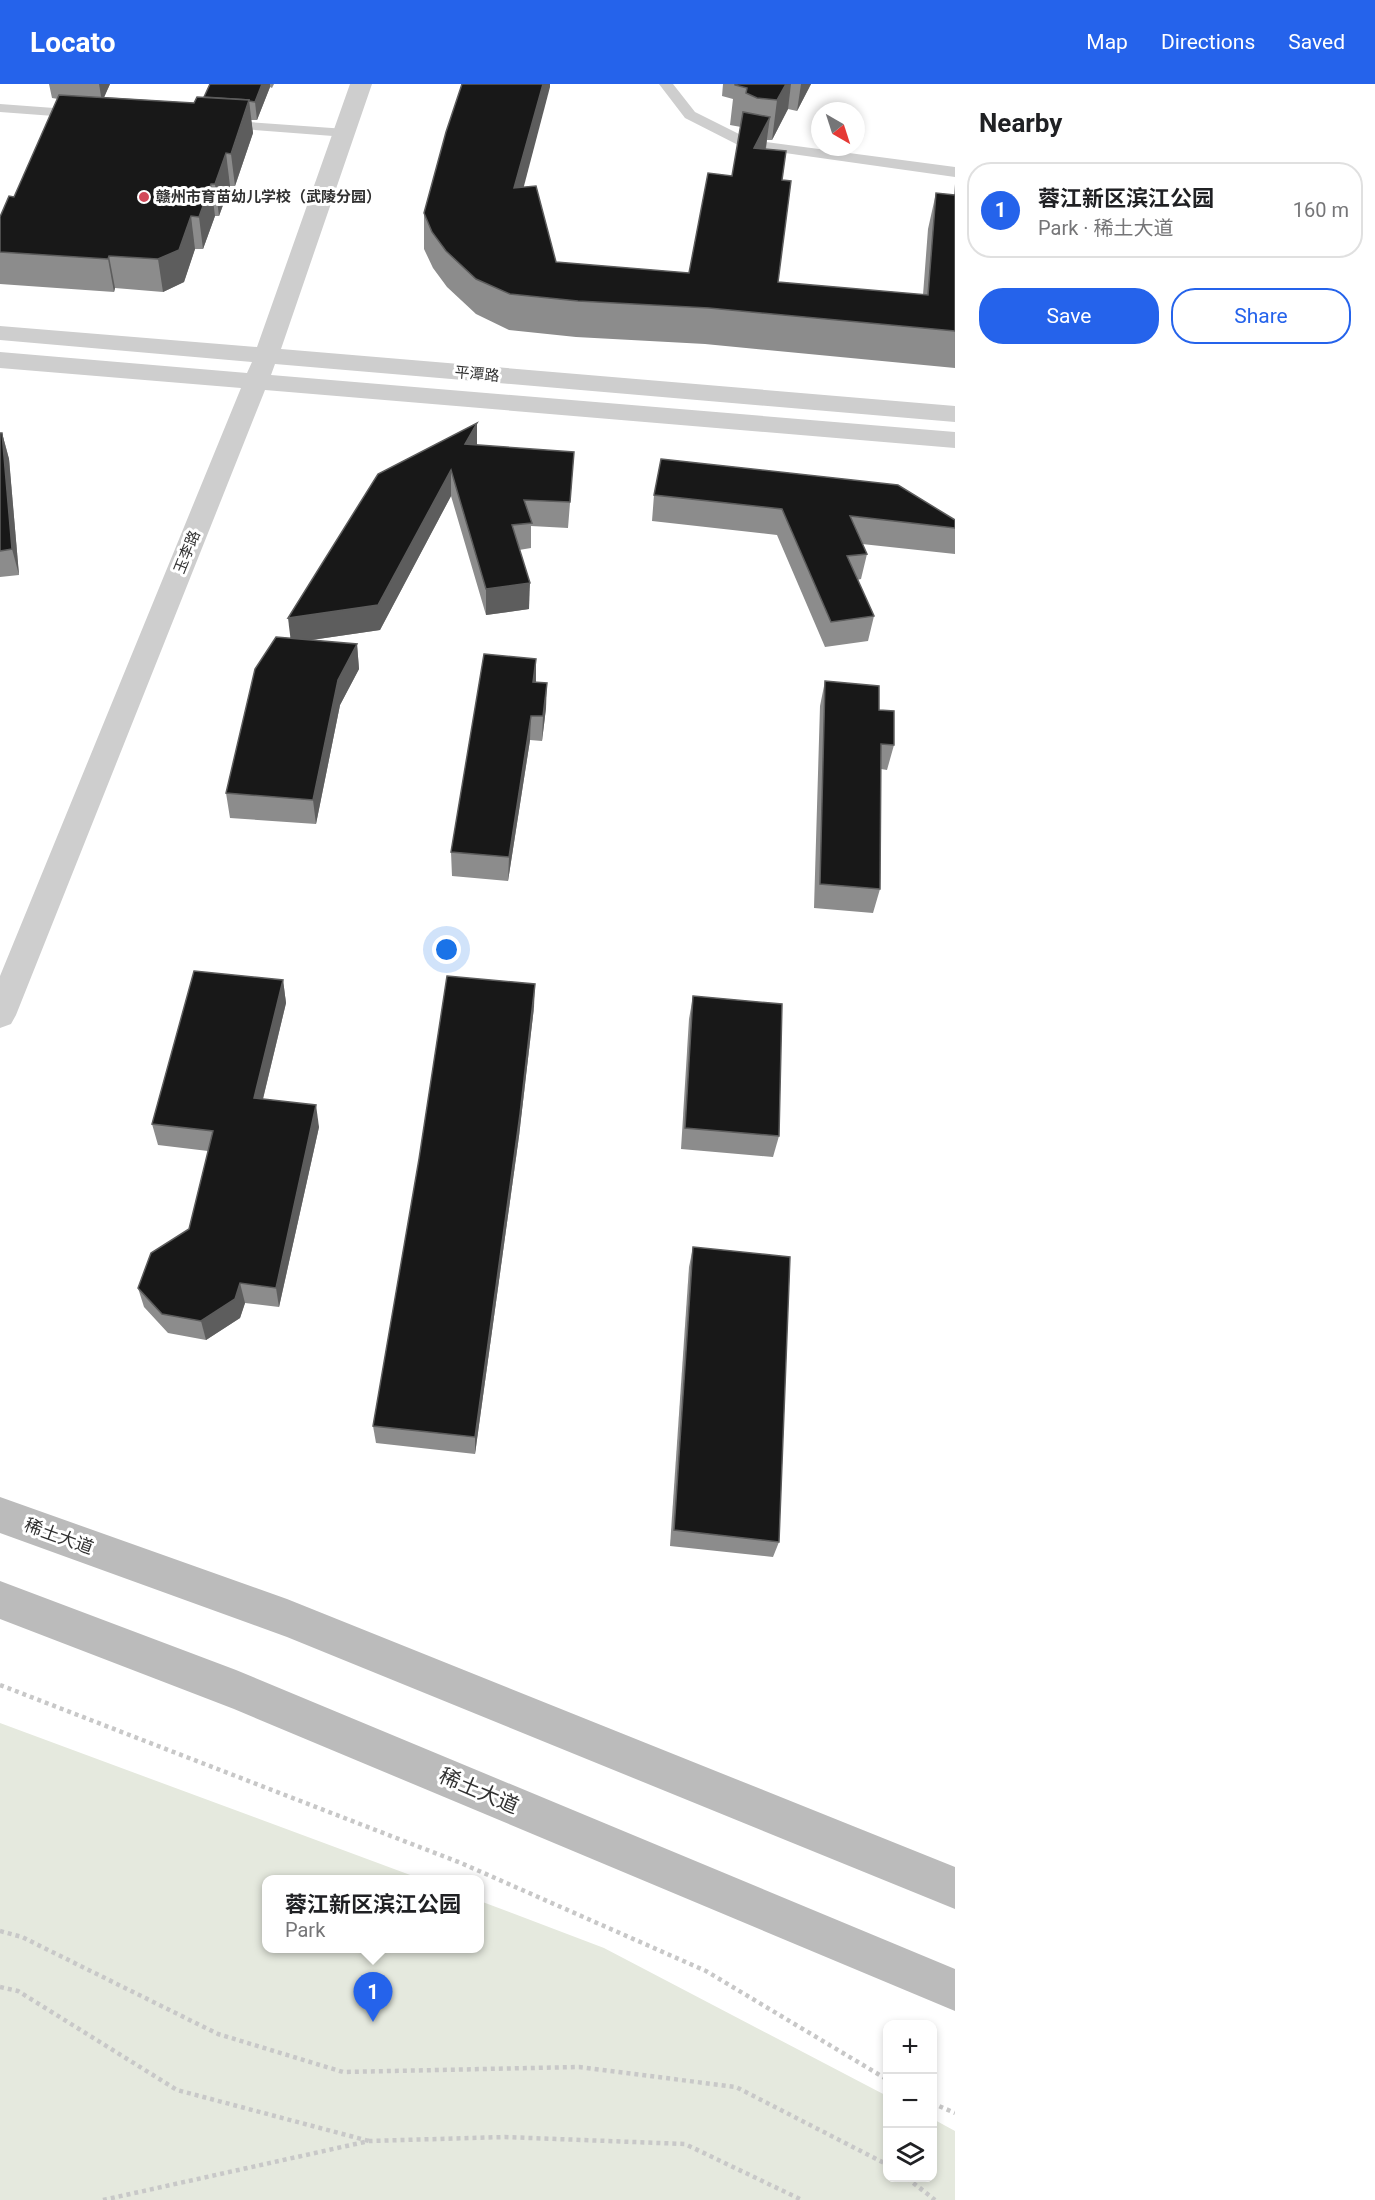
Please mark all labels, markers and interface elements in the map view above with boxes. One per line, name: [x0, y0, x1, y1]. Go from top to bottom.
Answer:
text: Locato: [30, 26, 115, 59]
text: Map: [1086, 30, 1128, 54]
text: Directions: [1161, 30, 1255, 54]
text: Saved: [1288, 30, 1345, 54]
north arrow: [811, 102, 865, 156]
text: Nearby: [979, 108, 1062, 138]
text: 蓉江新区滨江公园: [1038, 186, 1214, 211]
place label: 赣州市育苗幼儿学校（武陵分园）: [156, 188, 381, 206]
marker: 赣州市育苗幼儿学校（武陵分园）: [137, 190, 151, 204]
text: 1: [995, 198, 1006, 222]
text: 160 m: [1293, 198, 1349, 222]
text: Park · 稀土大道: [1038, 216, 1173, 240]
button: Save: [979, 288, 1159, 344]
button: Share: [1171, 288, 1351, 344]
street label: 平潭路: [454, 363, 500, 385]
street label: 玉李路: [170, 528, 204, 576]
your location: [432, 935, 461, 964]
street label: 稀土大道: [22, 1514, 96, 1558]
street label: 稀土大道: [436, 1764, 522, 1818]
popup: [262, 1875, 484, 1953]
text: 蓉江新区滨江公园: [285, 1892, 461, 1917]
text: Park: [285, 1918, 325, 1942]
pin: 1: [354, 1972, 392, 2022]
map controls: [883, 2020, 937, 2182]
button: +: [883, 2020, 937, 2074]
button: −: [883, 2074, 937, 2128]
button: layers: [883, 2128, 937, 2182]

